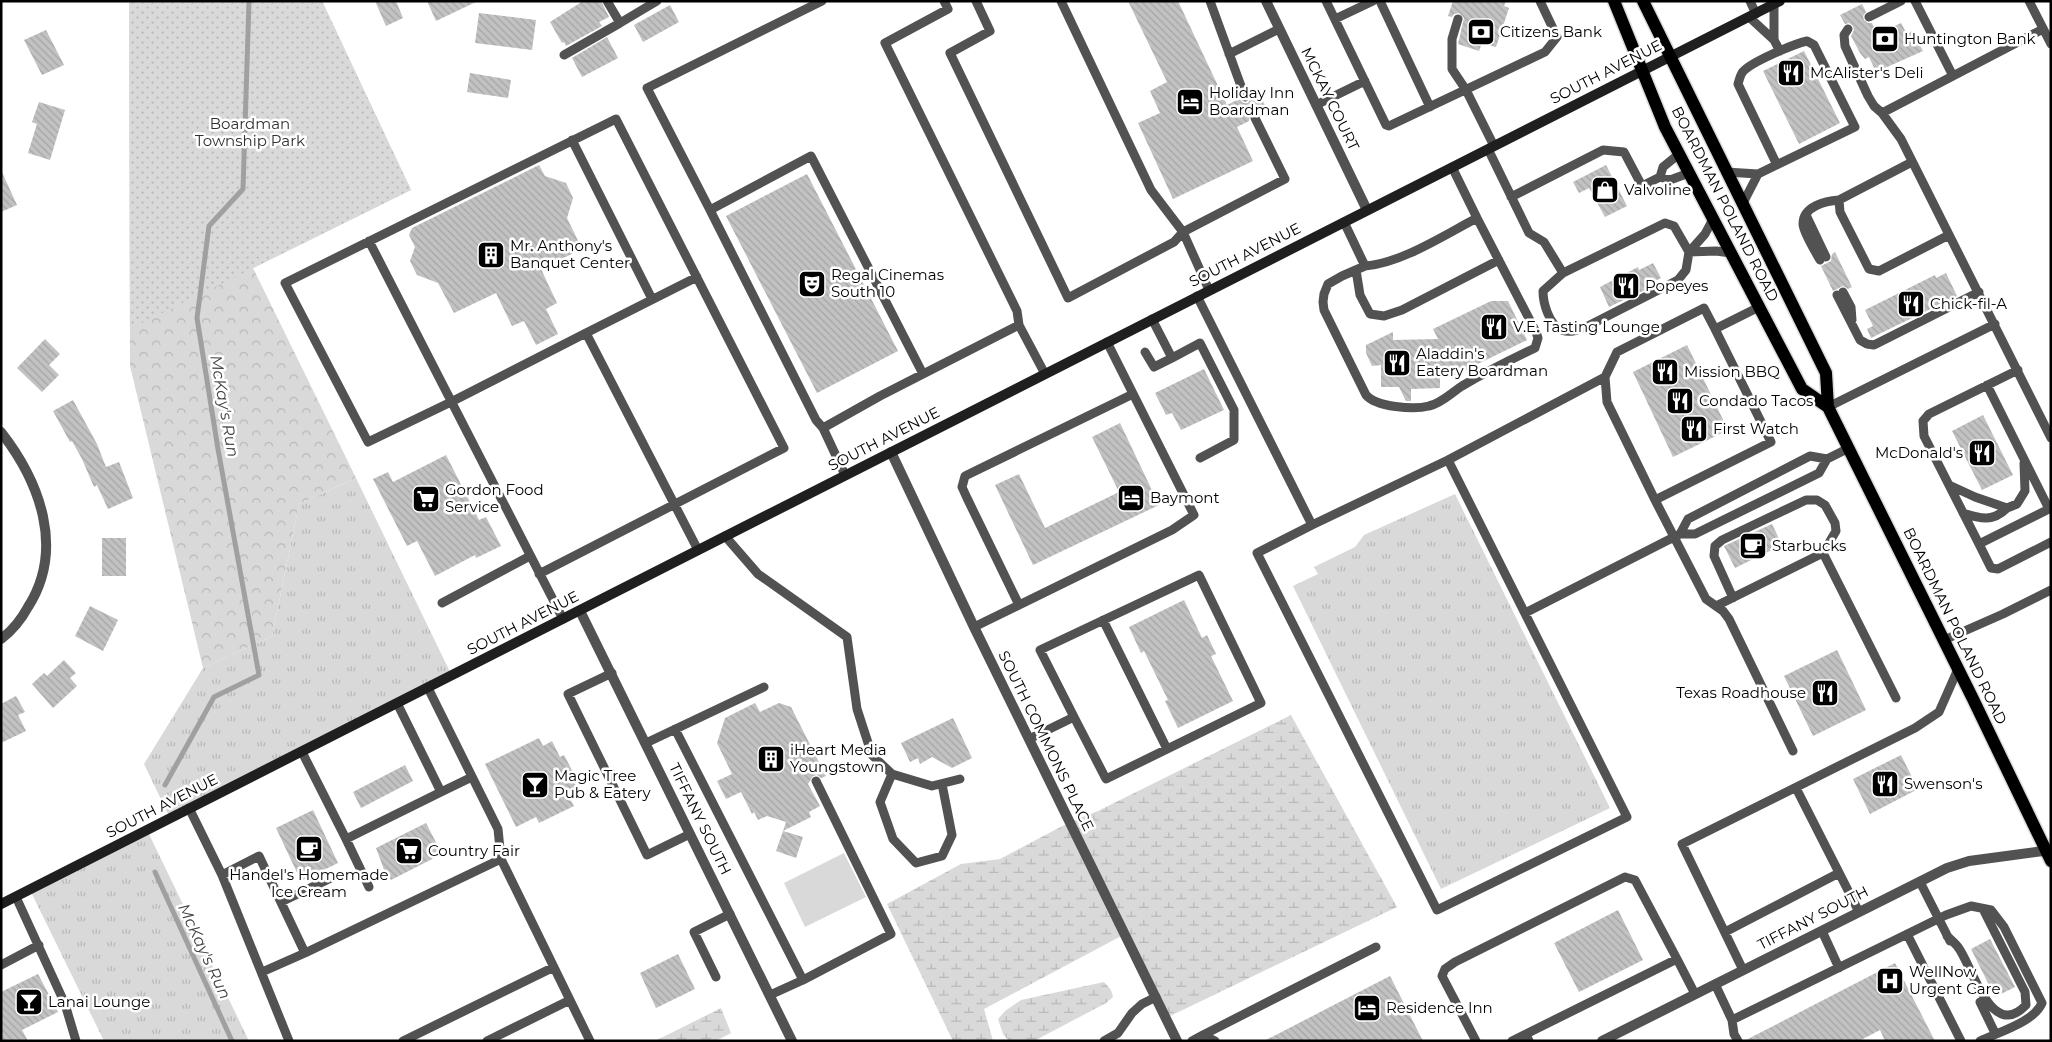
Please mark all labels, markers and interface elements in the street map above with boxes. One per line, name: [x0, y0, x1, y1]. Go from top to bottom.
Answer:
bank icon: Citizens Bank: [1466, 17, 1496, 47]
place label: Citizens Bank: [1500, 22, 1602, 41]
bank icon: Huntington Bank: [1870, 24, 1900, 54]
place label: Huntington Bank: [1904, 29, 2036, 48]
street label: SOUTH AVENUE: [1547, 35, 1665, 108]
street label: MCKAY COURT: [1297, 44, 1364, 154]
restaurant icon: McAlister's Deli: [1776, 58, 1806, 88]
place label: McAlister's Deli: [1810, 63, 1924, 82]
place label: Holiday Inn Boardman: [1209, 83, 1294, 119]
hotel icon: Holiday Inn Boardman: [1175, 87, 1205, 117]
street label: BOARDMAN POLAND ROAD: [1668, 103, 1783, 305]
park label: Boardman Township Park: [195, 114, 305, 150]
shop icon: Valvoline: [1590, 175, 1620, 205]
place label: Valvoline: [1624, 180, 1691, 199]
street label: SOUTH AVENUE: [1186, 218, 1304, 291]
place label: Mr. Anthony's Banquet Center: [510, 236, 630, 272]
building icon: Mr. Anthony's Banquet Center: [476, 240, 506, 270]
place label: Regal Cinemas South 10: [831, 265, 944, 301]
theatre icon: Regal Cinemas South 10: [797, 269, 827, 299]
restaurant icon: Popeyes: [1611, 271, 1641, 301]
place label: Popeyes: [1645, 276, 1708, 295]
restaurant icon: Chick-fil-A: [1896, 289, 1926, 319]
place label: Chick-fil-A: [1930, 294, 2007, 313]
restaurant icon: V.E. Tasting Lounge: [1479, 312, 1509, 342]
place label: V.E. Tasting Lounge: [1513, 317, 1660, 336]
place label: Aladdin's Eatery Boardman: [1416, 344, 1548, 380]
restaurant icon: Aladdin's Eatery Boardman: [1382, 348, 1412, 378]
water label: McKay's Run: [206, 354, 243, 459]
restaurant icon: Mission BBQ: [1650, 357, 1680, 387]
place label: Mission BBQ: [1684, 362, 1780, 381]
restaurant icon: Condado Tacos: [1665, 386, 1695, 416]
place label: Condado Tacos: [1699, 391, 1813, 410]
street label: SOUTH AVENUE: [825, 402, 943, 475]
restaurant icon: First Watch: [1679, 414, 1709, 444]
place label: First Watch: [1713, 419, 1799, 438]
restaurant icon: McDonald's: [1967, 438, 1997, 468]
place label: McDonald's: [1875, 443, 1963, 462]
place label: Gordon Food Service: [445, 480, 544, 516]
hotel icon: Baymont: [1116, 483, 1146, 513]
supermarket icon: Gordon Food Service: [411, 484, 441, 514]
place label: Baymont: [1150, 488, 1220, 507]
street label: BOARDMAN POLAND ROAD: [1899, 524, 2012, 727]
cafe icon: Starbucks: [1738, 531, 1768, 561]
place label: Starbucks: [1772, 536, 1846, 555]
street label: SOUTH AVENUE: [464, 586, 582, 659]
street label: SOUTH COMMONS PLACE: [994, 648, 1098, 834]
restaurant icon: Texas Roadhouse: [1810, 678, 1840, 708]
place label: Texas Roadhouse: [1676, 683, 1806, 702]
place label: iHeart Media Youngstown: [790, 740, 887, 776]
building icon: iHeart Media Youngstown: [756, 744, 786, 774]
street label: TIFFANY SOUTH: [665, 760, 736, 878]
place label: Magic Tree Pub & Eatery: [554, 766, 651, 802]
street label: SOUTH AVENUE: [103, 769, 221, 842]
restaurant icon: Swenson's: [1870, 769, 1900, 799]
bar icon: Magic Tree Pub & Eatery: [520, 770, 550, 800]
place label: Swenson's: [1904, 774, 1982, 793]
cafe icon: Handel's Homemade Ice Cream: [294, 834, 324, 864]
supermarket icon: Country Fair: [394, 836, 424, 866]
place label: Country Fair: [428, 841, 520, 860]
place label: Handel's Homemade Ice Cream: [229, 865, 389, 901]
street label: TIFFANY SOUTH: [1754, 881, 1871, 954]
water label: McKay's Run: [174, 900, 235, 1002]
place label: WellNow Urgent Care: [1909, 962, 2000, 998]
hospital icon: WellNow Urgent Care: [1875, 966, 1905, 996]
bar icon: Lanai Lounge: [14, 987, 44, 1017]
place label: Lanai Lounge: [48, 992, 150, 1011]
hotel icon: Residence Inn: [1352, 993, 1382, 1023]
place label: Residence Inn: [1386, 998, 1493, 1017]

